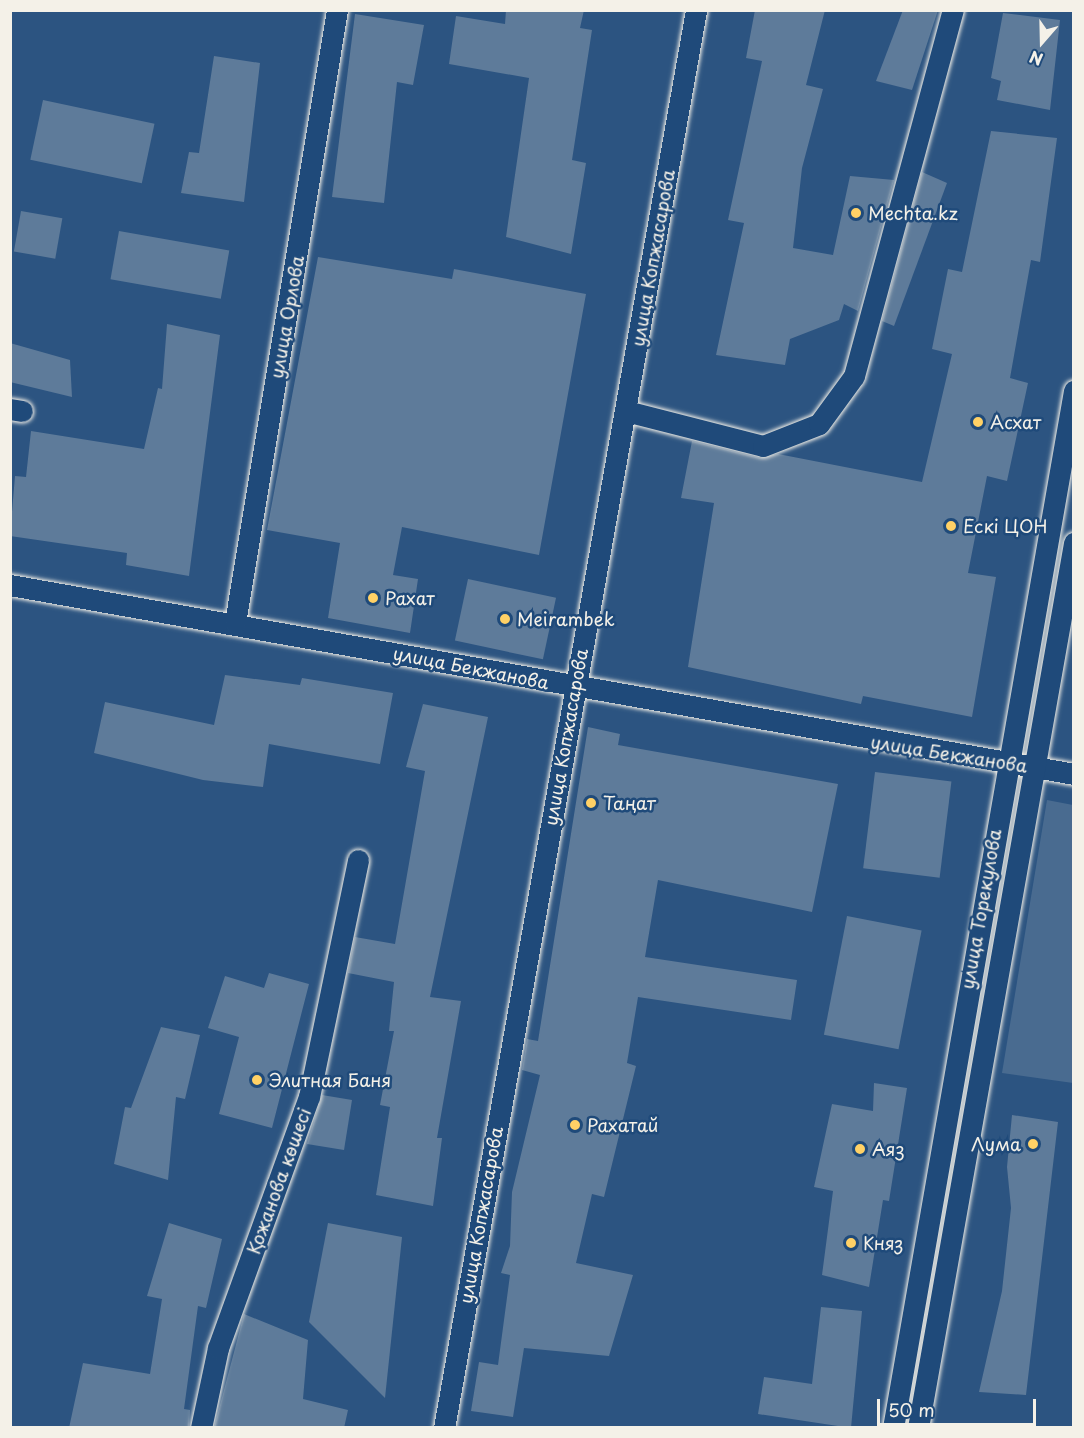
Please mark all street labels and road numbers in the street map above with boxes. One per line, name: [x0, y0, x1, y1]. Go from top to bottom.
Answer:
street label: улица Копжасарова: [627, 167, 679, 349]
street label: улица Орлова: [265, 253, 309, 381]
street label: улица Бекжанова: [391, 642, 551, 694]
street label: улица Копжасарова: [540, 646, 592, 828]
street label: улица Бекжанова: [869, 731, 1029, 777]
street label: улица Торекулова: [956, 827, 1006, 991]
street label: Қожанова көшесі: [243, 1105, 315, 1257]
street label: улица Копжасарова: [455, 1124, 507, 1306]

